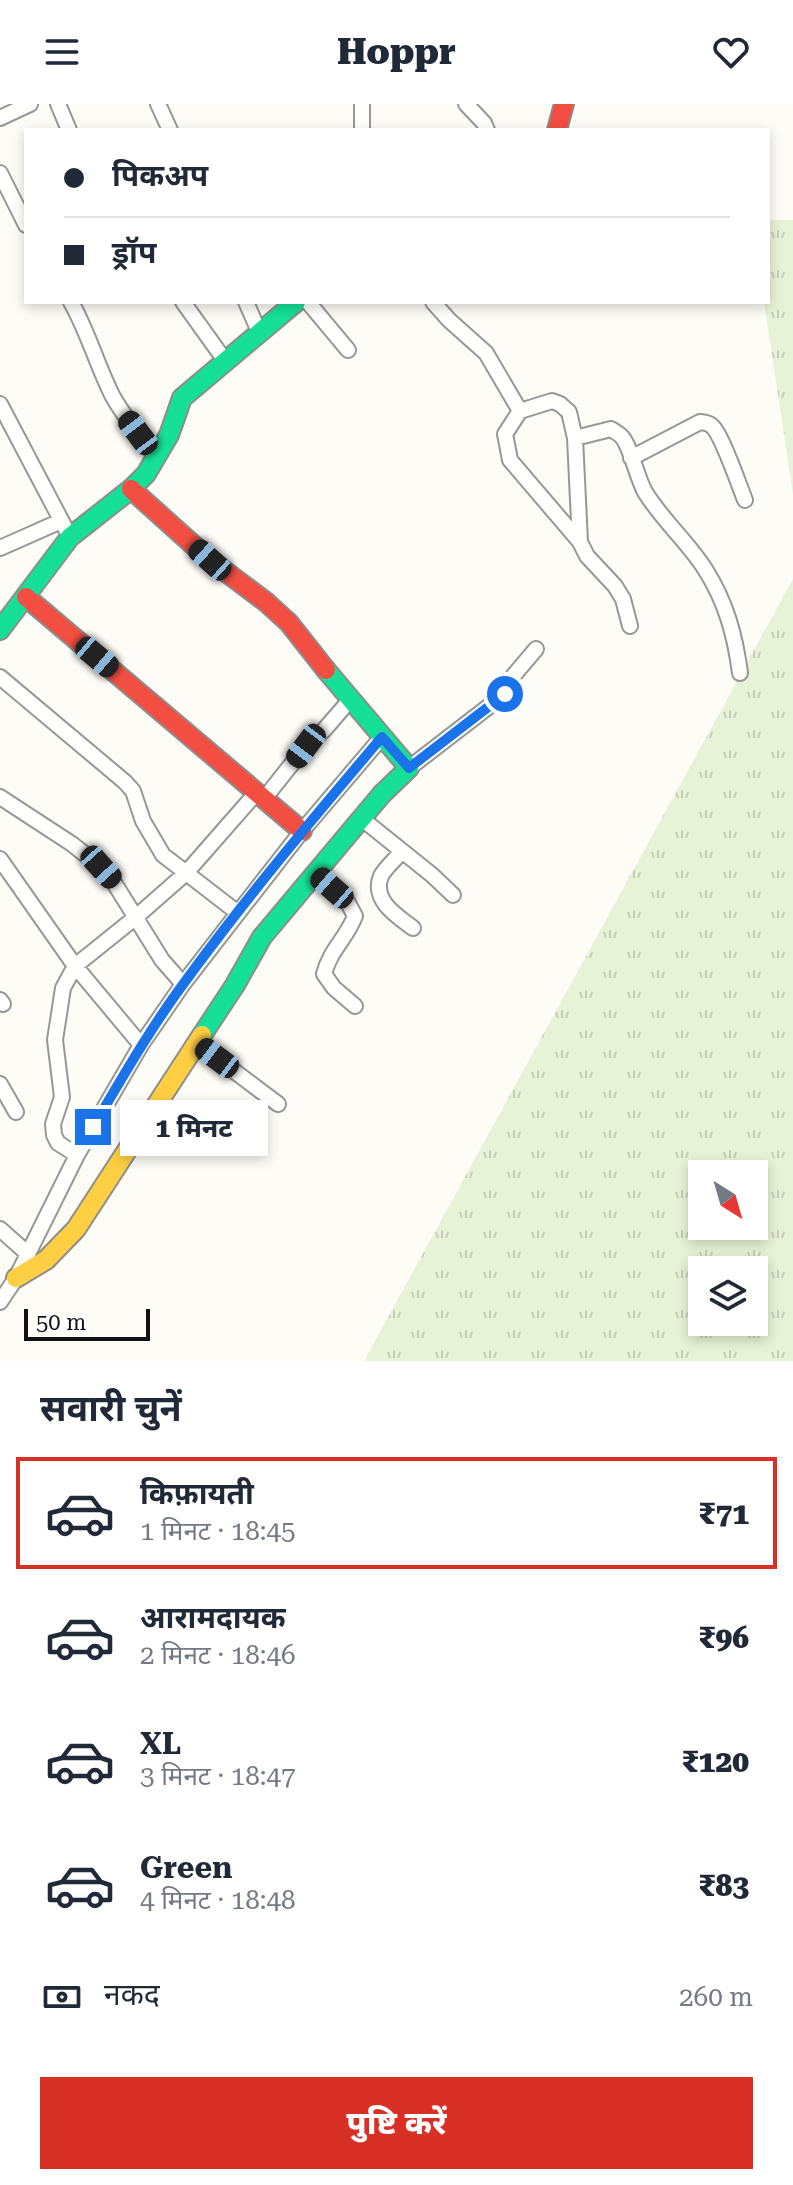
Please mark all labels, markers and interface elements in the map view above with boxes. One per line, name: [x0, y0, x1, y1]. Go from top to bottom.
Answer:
icon: menu: [40, 30, 84, 74]
icon: heart: [709, 30, 753, 74]
text: Hoppr: [337, 31, 456, 73]
text: पिकअप: [112, 158, 208, 193]
text: ड्रॉप: [112, 235, 156, 270]
car: [114, 407, 162, 459]
car: [184, 535, 236, 585]
car: [71, 632, 123, 682]
route start: [487, 676, 523, 712]
car: [282, 720, 330, 772]
car: [76, 841, 126, 893]
car: [306, 863, 358, 913]
car: [191, 1034, 243, 1082]
callout: 1 मिनट: [121, 1099, 269, 1155]
route end: [75, 1109, 111, 1145]
text: 1 मिनट: [155, 1113, 233, 1143]
north arrow: [688, 1160, 768, 1240]
map controls: [688, 1160, 768, 1336]
button: layers: [688, 1256, 768, 1336]
scale bar: [24, 1305, 150, 1341]
text: 50 m: [36, 1310, 86, 1335]
text: सवारी चुनें: [40, 1388, 182, 1430]
text: किफ़ायती: [140, 1476, 254, 1511]
icon: car: [44, 1477, 116, 1549]
text: ₹71: [699, 1496, 749, 1531]
text: 1 मिनट · 18:45: [140, 1516, 296, 1546]
text: आरामदायक: [140, 1600, 286, 1635]
icon: car: [44, 1601, 116, 1673]
text: ₹96: [699, 1620, 749, 1655]
text: 2 मिनट · 18:46: [140, 1640, 296, 1670]
icon: car: [44, 1725, 116, 1797]
text: XL: [140, 1726, 181, 1761]
text: ₹120: [682, 1744, 749, 1779]
text: 3 मिनट · 18:47: [140, 1761, 296, 1791]
icon: car: [44, 1849, 116, 1921]
text: Green: [140, 1850, 232, 1885]
text: ₹83: [699, 1868, 749, 1903]
text: 4 मिनट · 18:48: [140, 1885, 296, 1915]
icon: cash: [40, 1975, 84, 2019]
text: नकद: [104, 1977, 160, 2012]
text: 260 m: [679, 1982, 753, 2012]
button: पुष्टि करें: [40, 2077, 753, 2169]

